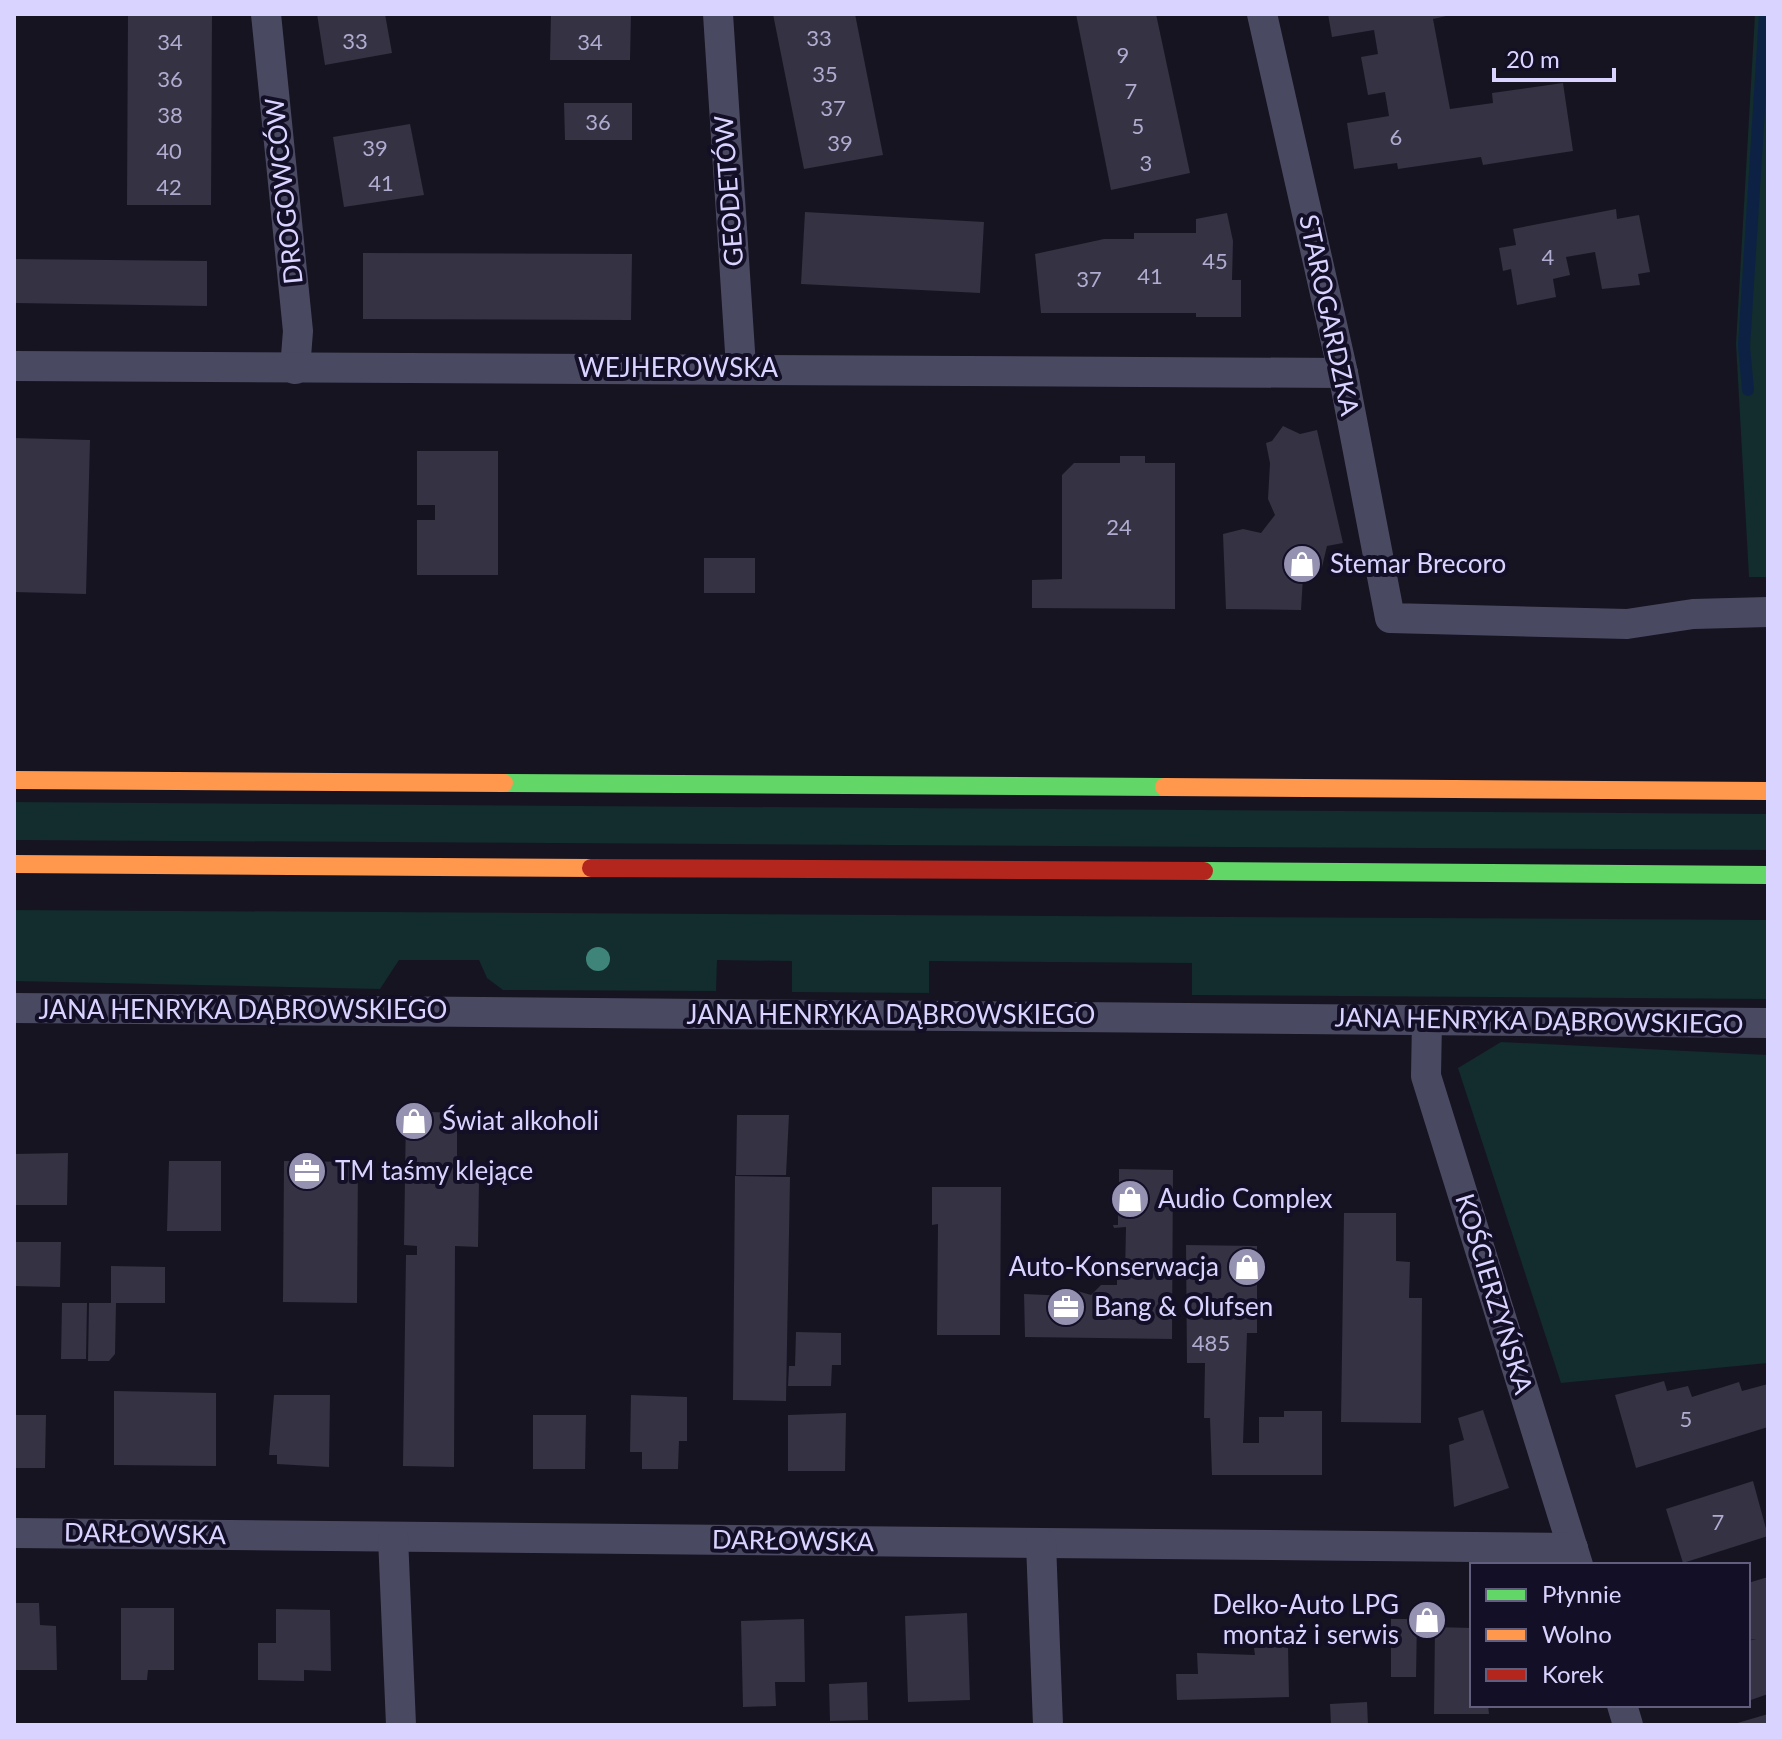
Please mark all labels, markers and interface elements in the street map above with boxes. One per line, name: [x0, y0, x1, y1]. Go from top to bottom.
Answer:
house number: 33: [806, 24, 832, 51]
house number: 33: [342, 27, 368, 54]
house number: 34: [157, 28, 183, 55]
house number: 34: [577, 28, 603, 55]
scale bar: [1494, 32, 1614, 82]
house number: 9: [1117, 41, 1129, 68]
text: 20 m: [1506, 44, 1560, 73]
house number: 35: [812, 60, 838, 87]
house number: 36: [157, 65, 183, 92]
house number: 7: [1125, 77, 1137, 104]
house number: 37: [820, 94, 846, 121]
street label: DROGOWCÓW: [257, 96, 309, 286]
house number: 38: [157, 101, 183, 128]
house number: 36: [585, 108, 611, 135]
house number: 5: [1132, 112, 1144, 139]
street label: GEODETÓW: [707, 114, 749, 268]
house number: 6: [1390, 123, 1402, 150]
house number: 39: [827, 129, 853, 156]
house number: 39: [362, 134, 388, 161]
house number: 40: [156, 137, 182, 164]
house number: 3: [1140, 149, 1152, 176]
house number: 41: [368, 169, 394, 196]
house number: 42: [156, 173, 182, 200]
street label: STAROGARDZKA: [1293, 211, 1367, 419]
house number: 4: [1542, 243, 1555, 270]
house number: 45: [1202, 247, 1228, 274]
house number: 41: [1137, 262, 1163, 289]
house number: 37: [1076, 265, 1102, 292]
street label: WEJHEROWSKA: [578, 351, 778, 383]
house number: 24: [1106, 513, 1132, 540]
shop icon: Stemar Brecoro: [1281, 543, 1323, 585]
place label: Stemar Brecoro: [1330, 547, 1506, 579]
street label: JANA HENRYKA DĄBROWSKIEGO: [39, 993, 447, 1025]
street label: JANA HENRYKA DĄBROWSKIEGO: [687, 998, 1095, 1030]
street label: JANA HENRYKA DĄBROWSKIEGO: [1334, 1000, 1744, 1040]
shop icon: Świat alkoholi: [393, 1100, 435, 1142]
place label: Świat alkoholi: [442, 1104, 599, 1136]
office icon: TM taśmy klejące: [286, 1150, 328, 1192]
place label: TM taśmy klejące: [335, 1154, 533, 1186]
shop icon: Audio Complex: [1109, 1178, 1151, 1220]
place label: Audio Complex: [1158, 1182, 1332, 1214]
street label: KOŚCIERZYŃSKA: [1449, 1190, 1541, 1398]
shop icon: Auto-Konserwacja: [1226, 1246, 1268, 1288]
place label: Auto-Konserwacja: [1009, 1250, 1219, 1282]
office icon: Bang & Olufsen: [1045, 1286, 1087, 1328]
place label: Bang & Olufsen: [1094, 1290, 1273, 1322]
house number: 485: [1192, 1329, 1230, 1356]
house number: 5: [1680, 1405, 1692, 1432]
house number: 7: [1712, 1508, 1724, 1535]
street label: DARŁOWSKA: [64, 1516, 227, 1550]
street label: DARŁOWSKA: [712, 1523, 875, 1557]
legend: [1470, 1563, 1750, 1707]
text: Płynnie: [1542, 1579, 1621, 1608]
place label: Delko-Auto LPG montaż i serwis: [1212, 1588, 1399, 1650]
shop icon: Delko-Auto LPG montaż i serwis: [1406, 1599, 1448, 1641]
text: Wolno: [1542, 1619, 1612, 1648]
text: Korek: [1542, 1659, 1605, 1688]

